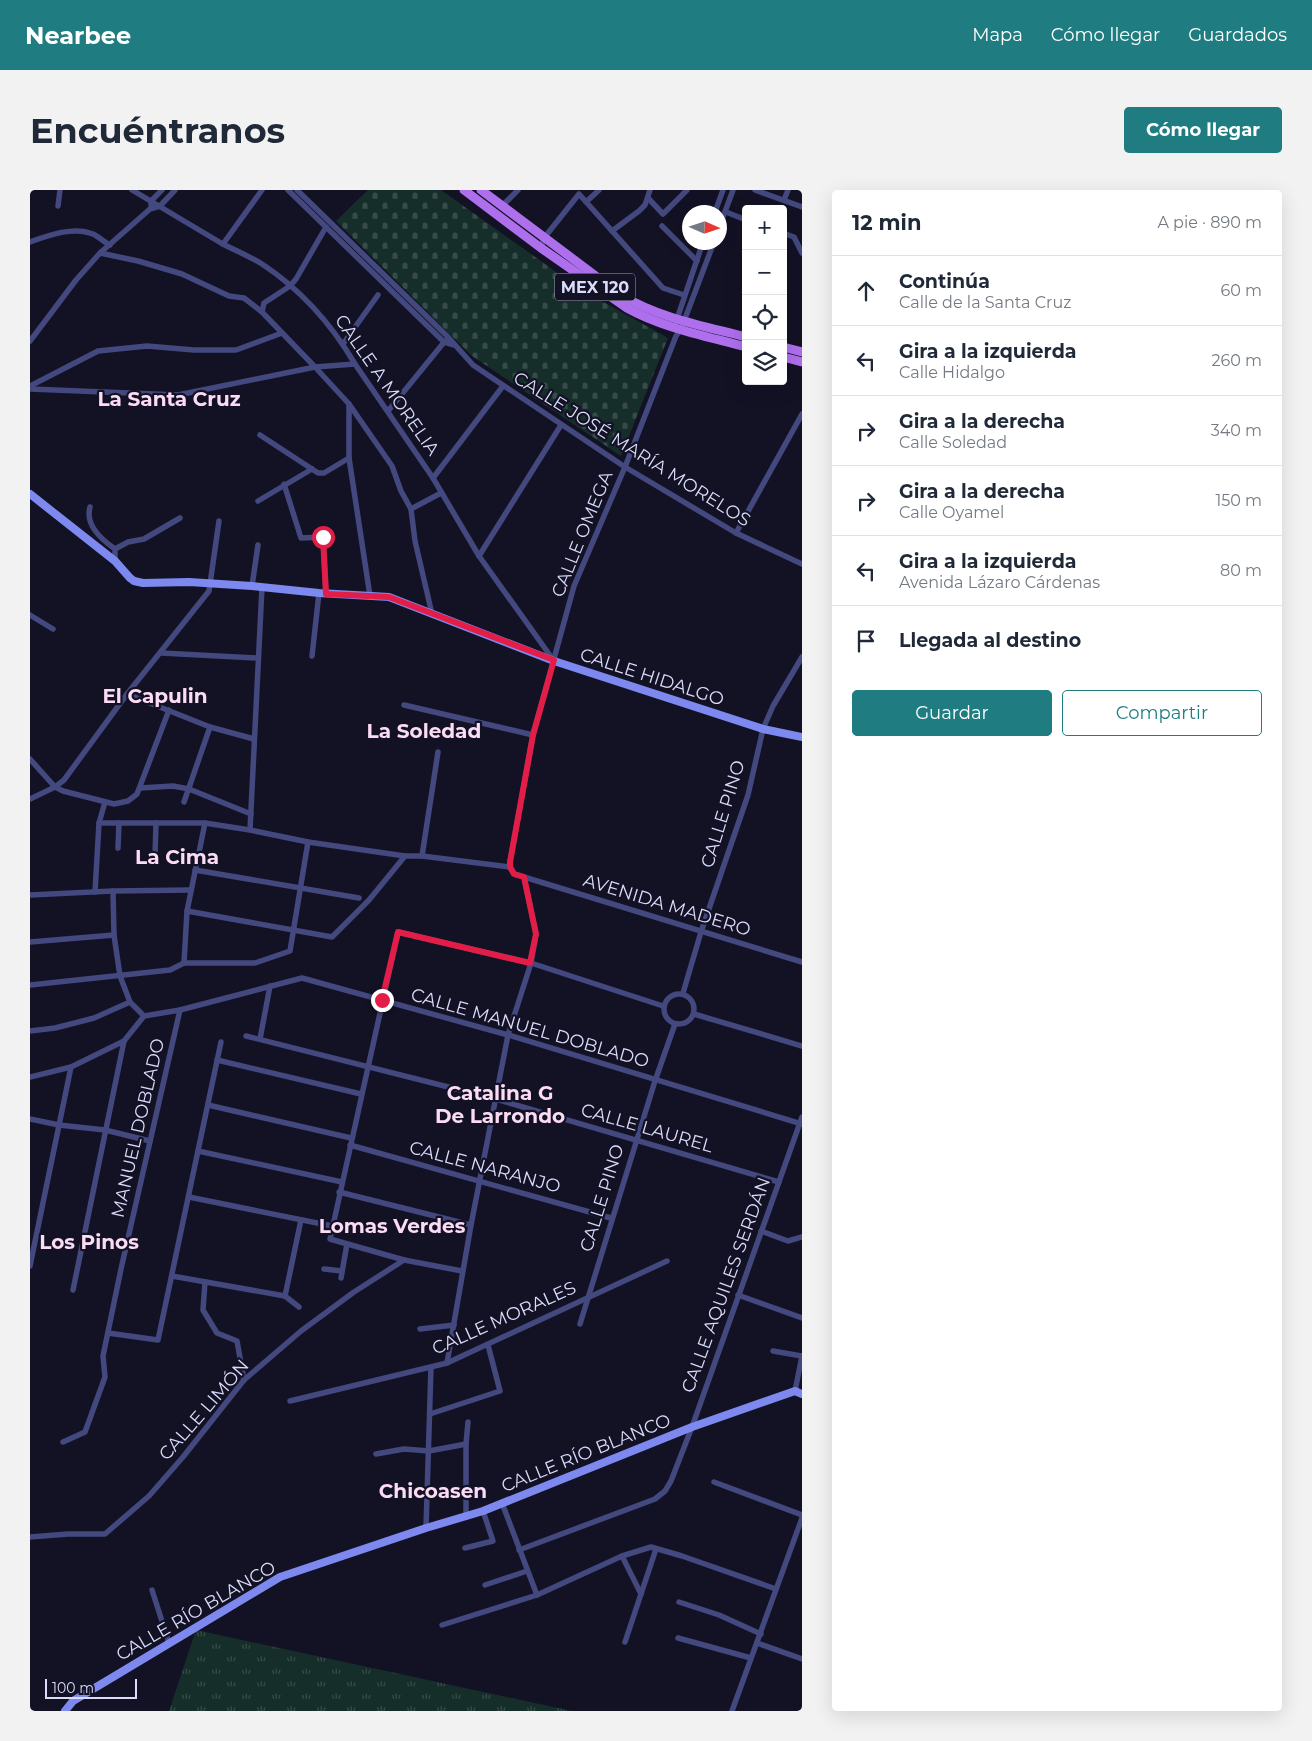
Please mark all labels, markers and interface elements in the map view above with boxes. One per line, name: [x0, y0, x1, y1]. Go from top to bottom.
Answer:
text: Nearbee: [25, 21, 131, 50]
text: Mapa: [972, 24, 1023, 46]
text: Cómo llegar: [1051, 24, 1160, 46]
text: Guardados: [1188, 24, 1287, 46]
button: Cómo llegar: [1124, 107, 1282, 153]
text: Encuéntranos: [30, 109, 285, 152]
north arrow: [682, 205, 727, 250]
map controls: [742, 205, 787, 385]
button: +: [742, 205, 787, 250]
text: 12 min: [852, 210, 921, 235]
text: A pie · 890 m: [1157, 213, 1262, 232]
button: −: [742, 250, 787, 295]
text: Continúa: [899, 270, 990, 293]
road number: MEX 120: [555, 274, 635, 300]
icon: ahead: [852, 277, 880, 305]
text: 60 m: [1220, 281, 1262, 300]
text: Calle de la Santa Cruz: [899, 293, 1071, 312]
button: locate: [742, 295, 787, 340]
street label: CALLE A MORELIA: [330, 310, 444, 460]
button: layers: [742, 340, 787, 385]
text: Gira a la izquierda: [899, 340, 1077, 363]
icon: left: [852, 347, 880, 375]
text: 260 m: [1211, 351, 1262, 370]
text: Calle Hidalgo: [899, 363, 1005, 382]
street label: CALLE JOSÉ MARÍA MORELOS: [509, 367, 755, 531]
district label: La Santa Cruz: [97, 387, 241, 411]
text: Gira a la derecha: [899, 410, 1065, 433]
icon: right: [852, 417, 880, 445]
text: 340 m: [1211, 421, 1262, 440]
text: Calle Soledad: [899, 433, 1007, 452]
street label: CALLE OMEGA: [547, 467, 617, 600]
text: Gira a la derecha: [899, 480, 1065, 503]
icon: right: [852, 487, 880, 515]
text: 150 m: [1215, 491, 1262, 510]
text: Calle Oyamel: [899, 503, 1004, 522]
route start: [312, 526, 335, 549]
text: Gira a la izquierda: [899, 550, 1077, 573]
icon: left: [852, 557, 880, 585]
text: 80 m: [1220, 561, 1262, 580]
text: Avenida Lázaro Cárdenas: [899, 573, 1100, 592]
icon: arrive: [852, 627, 880, 655]
text: Llegada al destino: [899, 629, 1081, 652]
street label: CALLE HIDALGO: [577, 643, 727, 711]
district label: El Capulin: [102, 684, 208, 708]
button: Guardar: [852, 690, 1052, 736]
button: Compartir: [1062, 690, 1262, 736]
district label: La Soledad: [367, 719, 481, 743]
street label: CALLE PINO: [696, 758, 750, 870]
district label: La Cima: [135, 845, 219, 869]
street label: AVENIDA MADERO: [581, 869, 753, 941]
street label: CALLE MANUEL DOBLADO: [408, 983, 652, 1073]
route end: [371, 989, 394, 1012]
street label: MANUEL DOBLADO: [107, 1036, 169, 1220]
district label: Catalina G De Larrondo: [435, 1081, 565, 1128]
street label: CALLE LAUREL: [578, 1099, 716, 1157]
street label: CALLE NARANJO: [407, 1136, 563, 1198]
street label: CALLE PINO: [575, 1142, 629, 1254]
street label: CALLE AQUILES SERDÁN: [677, 1174, 775, 1396]
district label: Lomas Verdes: [319, 1214, 466, 1238]
district label: Los Pinos: [39, 1230, 139, 1254]
street label: CALLE MORALES: [429, 1276, 579, 1360]
street label: CALLE LIMÓN: [154, 1355, 254, 1465]
street label: CALLE RÍO BLANCO: [498, 1409, 674, 1497]
district label: Chicoasen: [379, 1479, 487, 1503]
street label: CALLE RÍO BLANCO: [112, 1556, 280, 1666]
scale bar: [45, 1676, 138, 1699]
text: 100 m: [52, 1679, 94, 1697]

